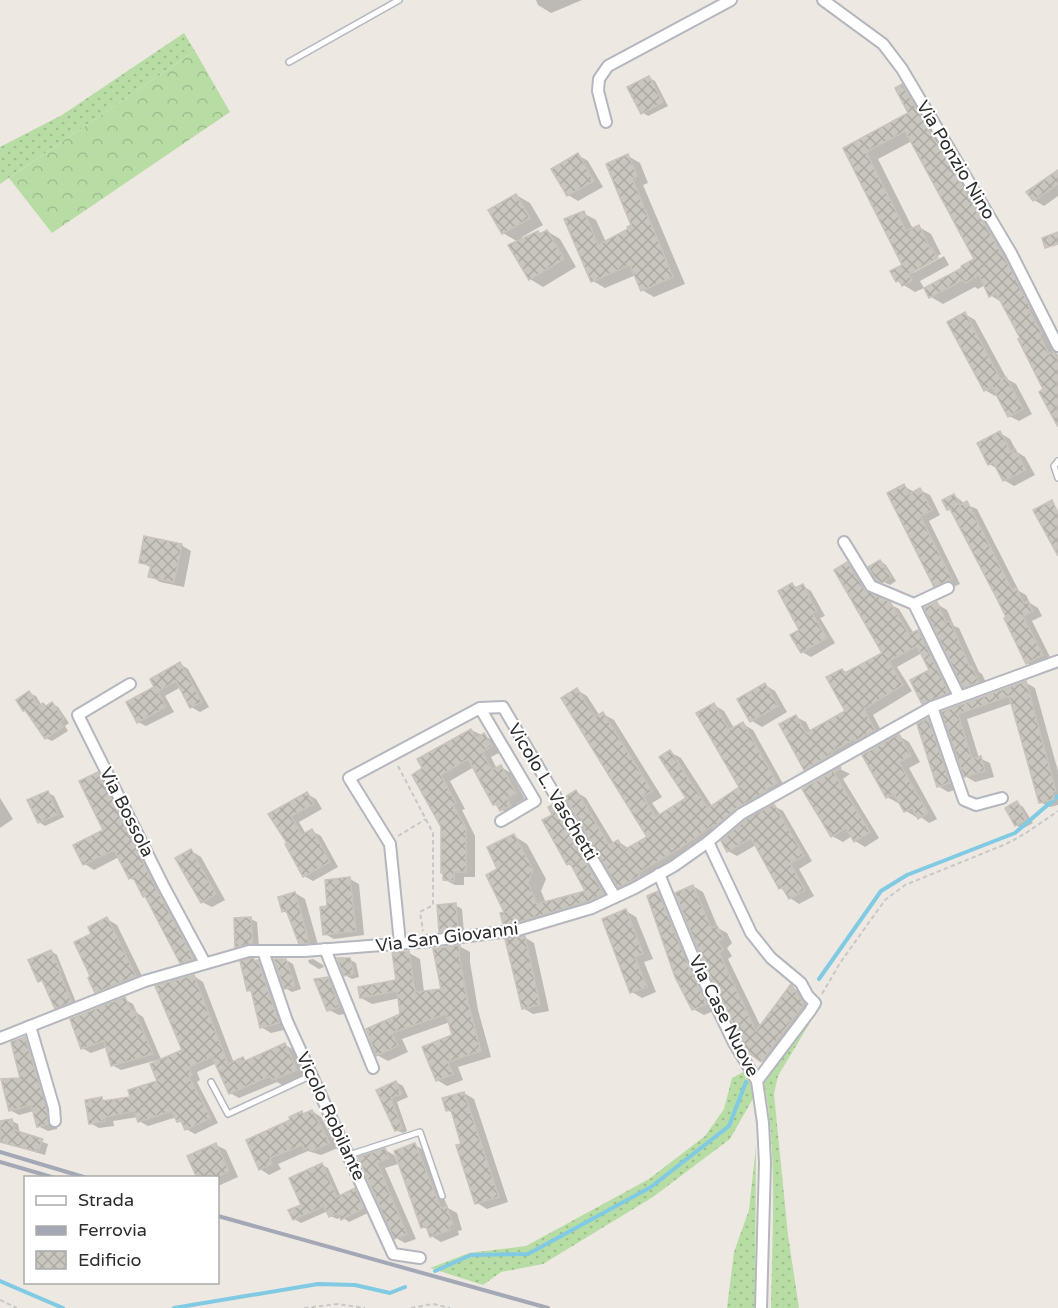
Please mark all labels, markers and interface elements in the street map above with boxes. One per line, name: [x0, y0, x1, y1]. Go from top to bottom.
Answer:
street label: Via Ponzio Nino: [912, 96, 1000, 224]
street label: Vicolo L. Vaschetti: [503, 719, 603, 865]
street label: Via Bossola: [95, 763, 159, 861]
street label: Via San Giovanni: [375, 917, 519, 957]
street label: Via Case Nuove: [684, 952, 764, 1080]
street label: Vicolo Robilante: [292, 1048, 370, 1184]
legend: [24, 1176, 219, 1284]
text: Strada: [78, 1189, 134, 1211]
text: Ferrovia: [78, 1219, 147, 1241]
text: Edificio: [78, 1249, 142, 1271]

